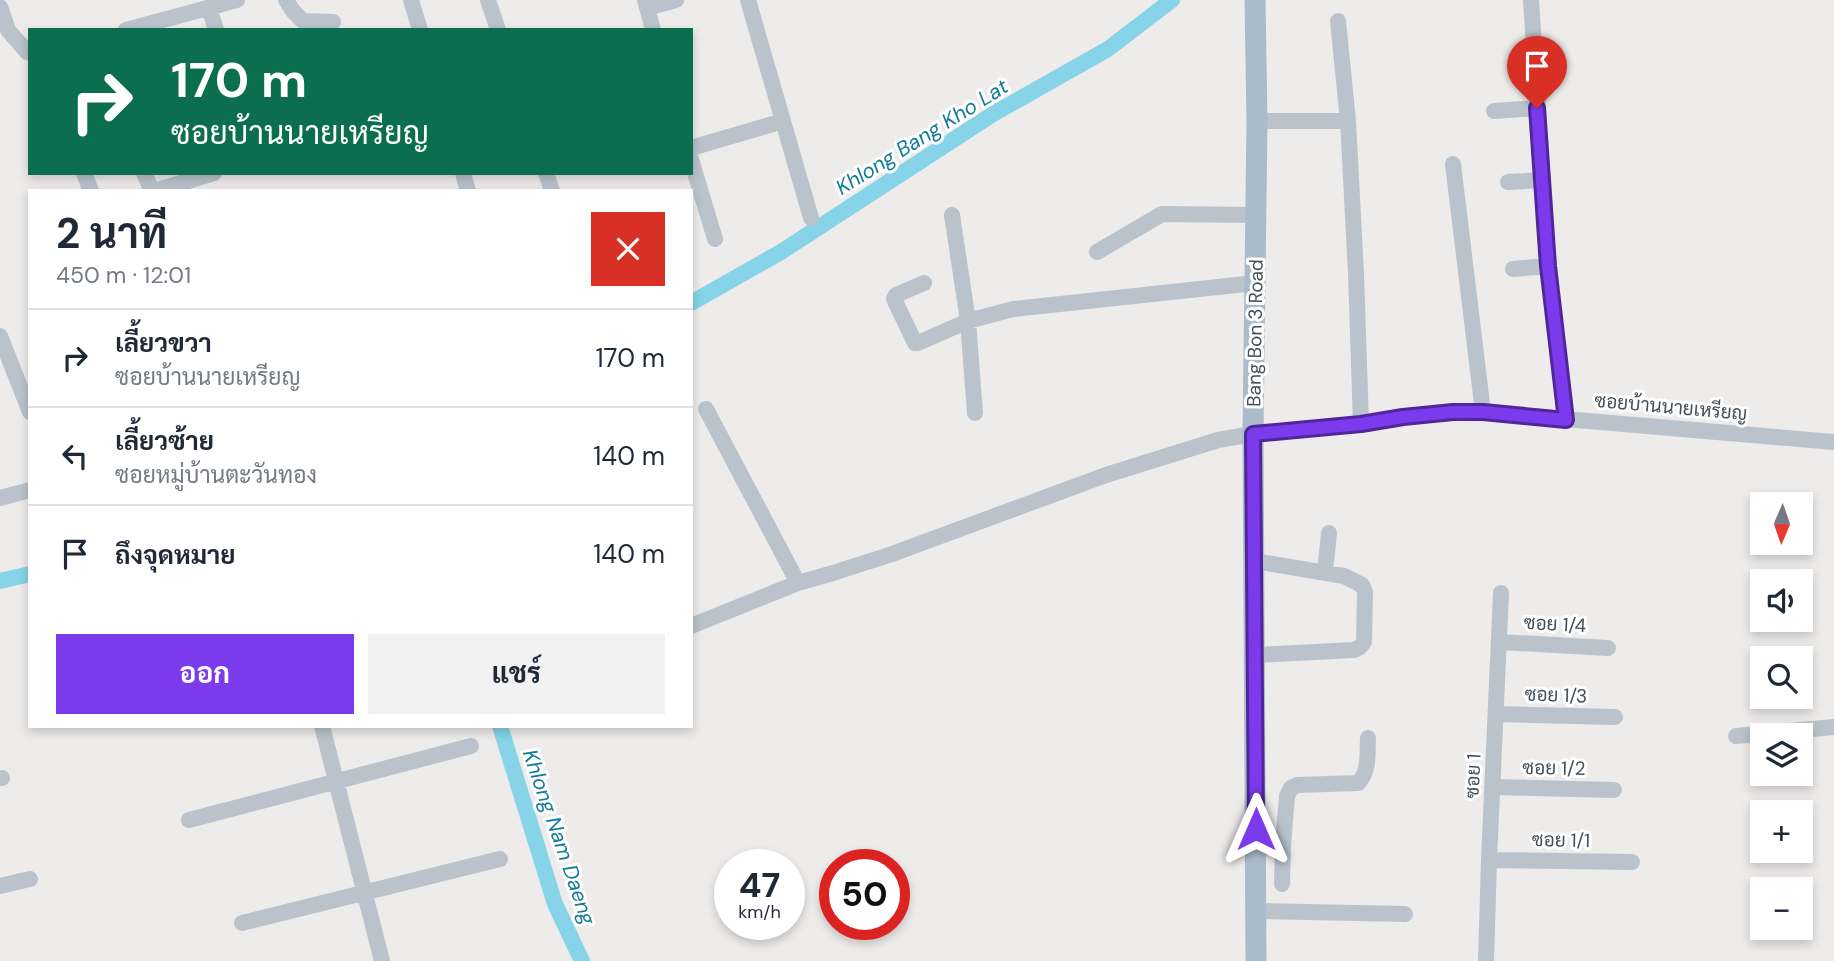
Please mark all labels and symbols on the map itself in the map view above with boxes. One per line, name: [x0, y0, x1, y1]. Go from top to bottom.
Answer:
pin: [1507, 36, 1567, 108]
water label: Khlong Bang Kho Lat: [830, 72, 1014, 202]
street label: Bang Bon 3 Road: [1241, 259, 1269, 407]
street label: ซอยบ้านนายเหรียญ: [1594, 388, 1748, 426]
north arrow: [1750, 492, 1813, 555]
street label: ซอย 1/4: [1523, 610, 1587, 638]
street label: ซอย 1/3: [1524, 681, 1588, 709]
water label: Khlong Nam Daeng: [516, 746, 602, 929]
street label: ซอย 1: [1459, 753, 1487, 799]
street label: ซอย 1/2: [1522, 755, 1586, 781]
position arrow: [1219, 792, 1293, 866]
street label: ซอย 1/1: [1532, 827, 1590, 853]
speed limit sign: 50: [819, 849, 910, 940]

